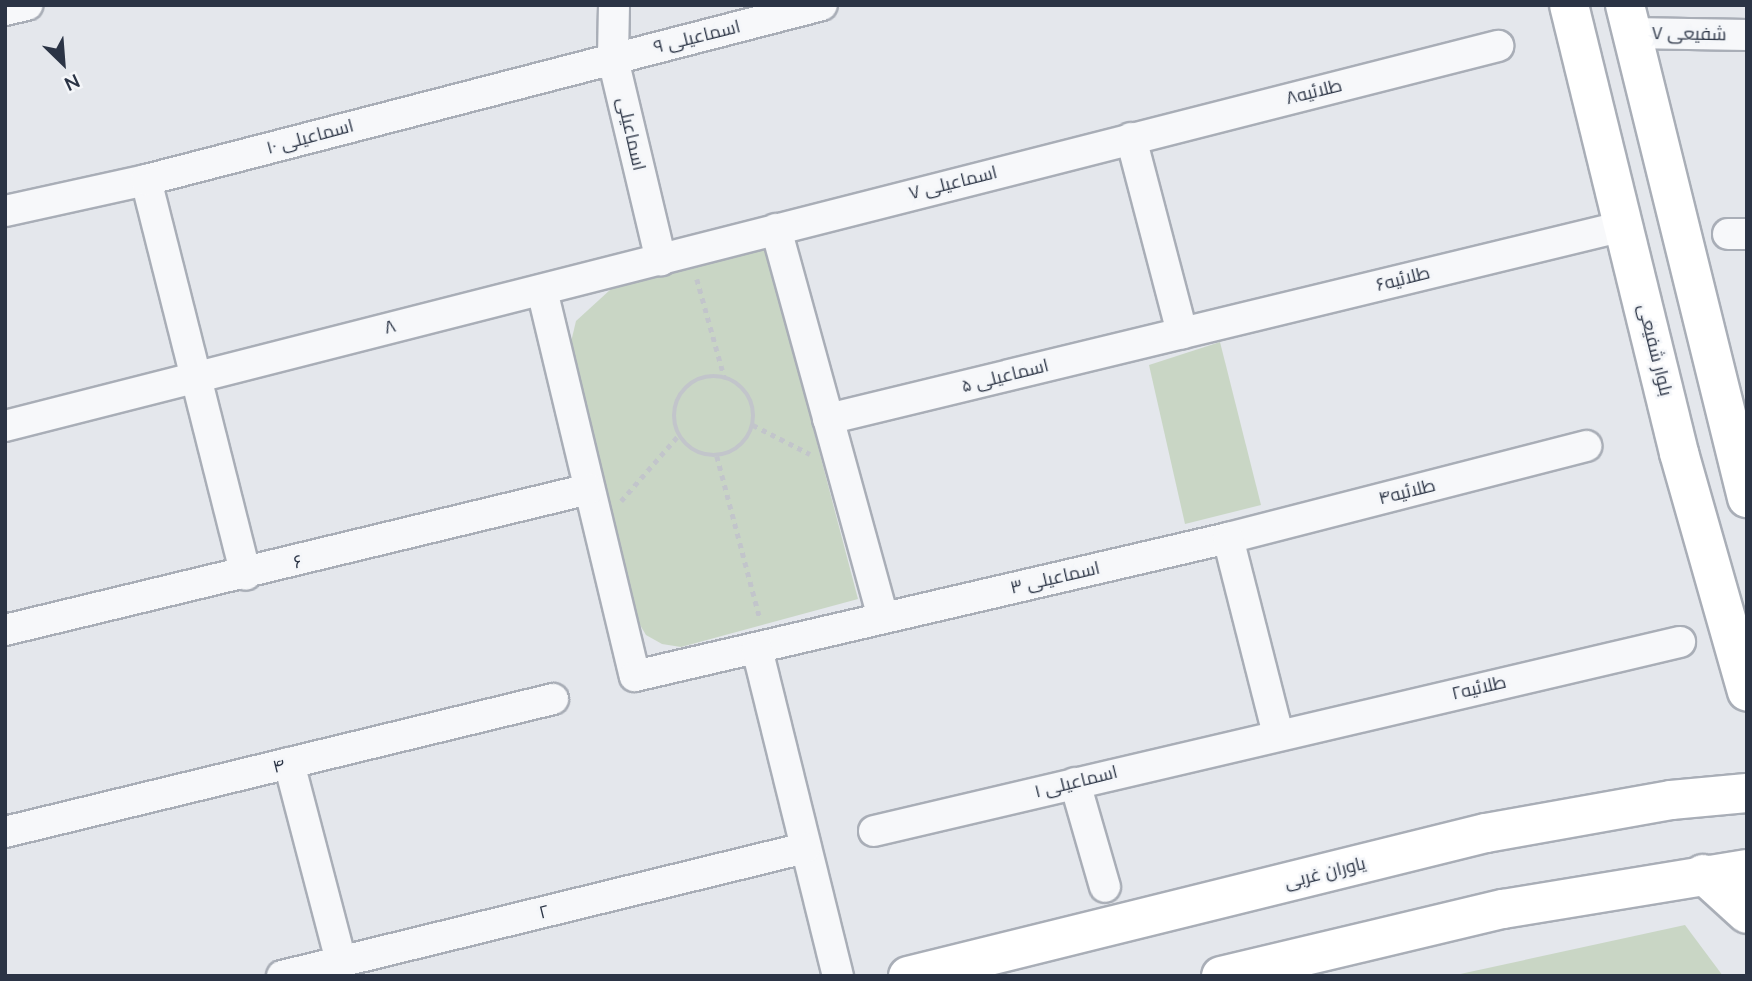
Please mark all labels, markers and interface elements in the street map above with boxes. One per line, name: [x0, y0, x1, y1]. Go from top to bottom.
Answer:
street label: اسماعیلی ۹: [651, 16, 743, 58]
street label: شفیعی ۷: [1651, 23, 1727, 45]
north arrow: [28, 28, 98, 98]
text: N: [60, 67, 84, 97]
street label: طلائیه۸: [1284, 75, 1344, 109]
street label: اسماعیلی: [612, 95, 650, 173]
street label: اسماعیلی ۱۰: [264, 115, 356, 159]
street label: اسماعیلی ۷: [907, 162, 999, 204]
street label: طلائیه۶: [1374, 262, 1432, 296]
street label: بلوار شفیعی: [1633, 302, 1677, 398]
street label: ۸: [382, 315, 398, 339]
street label: اسماعیلی ۵: [959, 355, 1051, 397]
street label: طلائیه۴: [1376, 475, 1438, 509]
street label: ۶: [291, 550, 305, 574]
street label: اسماعیلی ۳: [1008, 557, 1102, 599]
street label: طلائیه۲: [1450, 671, 1508, 705]
street label: ۴: [271, 754, 287, 778]
street label: اسماعیلی ۱: [1032, 761, 1120, 803]
street label: یاوران غربی: [1282, 852, 1368, 894]
street label: ۲: [537, 900, 551, 924]

